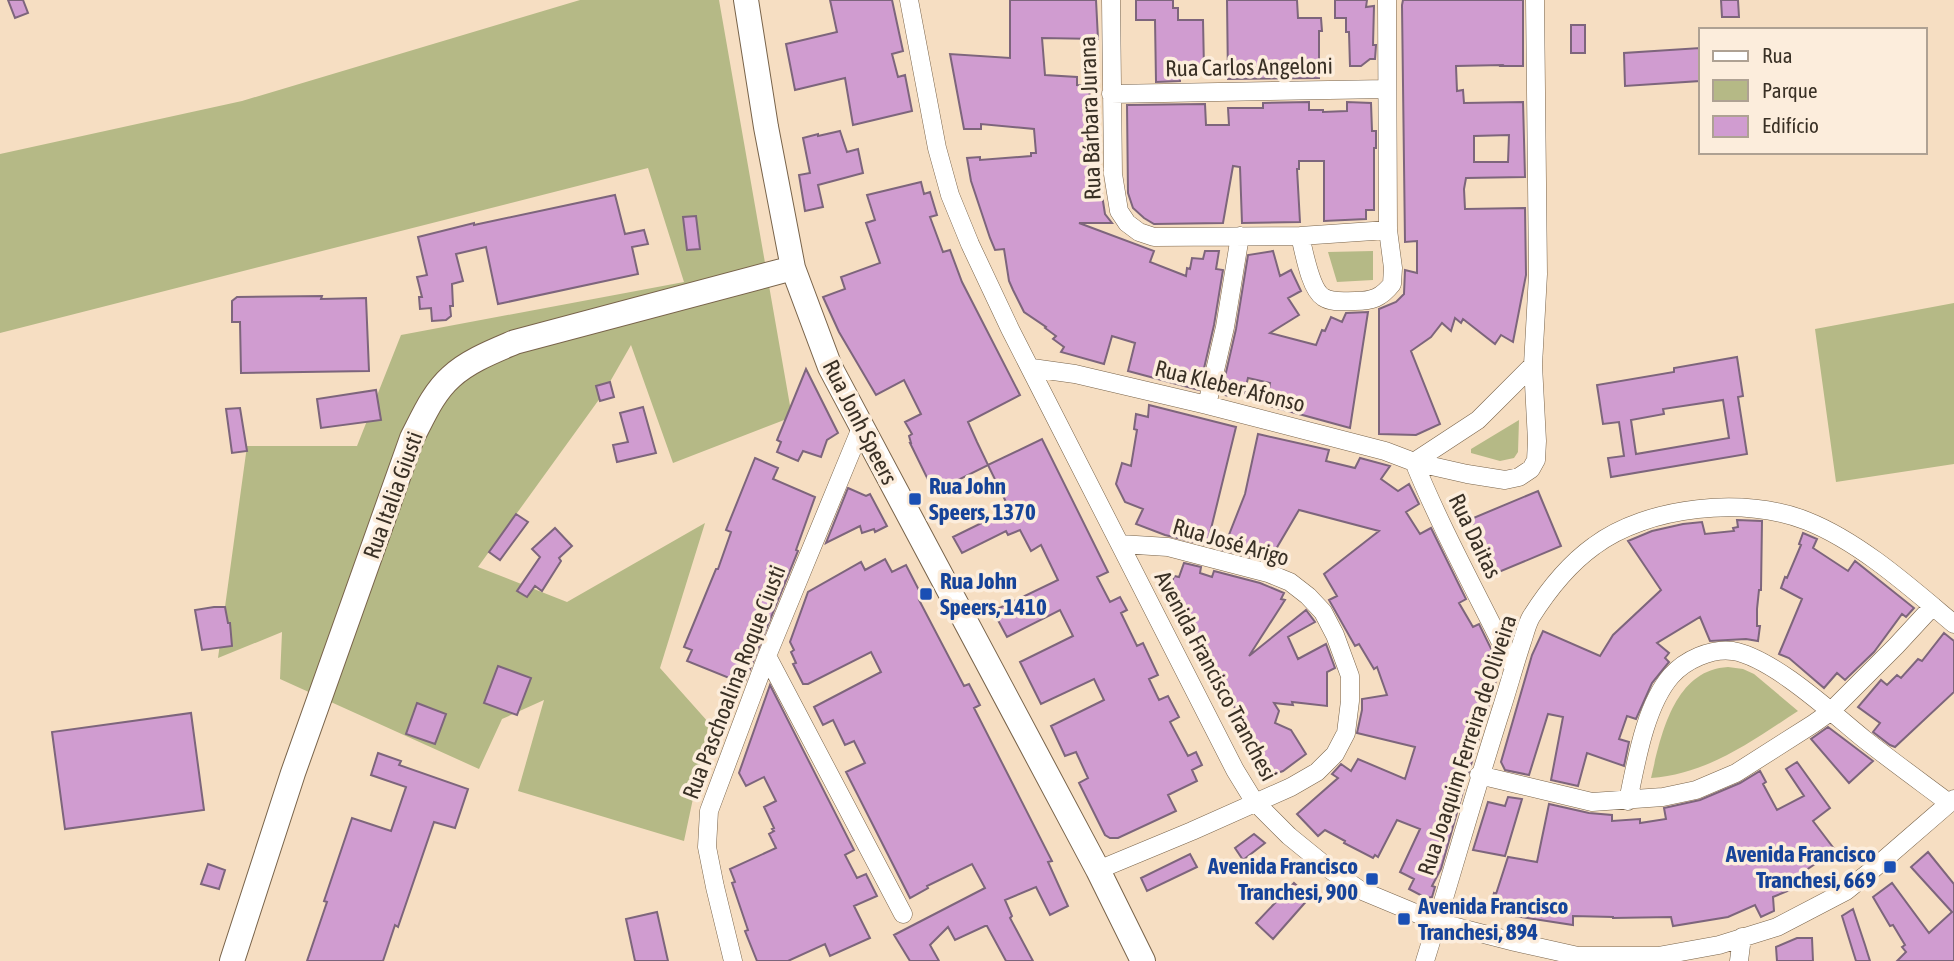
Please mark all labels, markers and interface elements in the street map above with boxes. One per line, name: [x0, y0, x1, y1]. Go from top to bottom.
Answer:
legend: [1699, 28, 1926, 154]
street label: Rua Bárbara Jurana: [1074, 36, 1106, 200]
text: Rua: [1762, 43, 1792, 67]
street label: Rua Carlos Angeloni: [1165, 53, 1333, 81]
text: Parque: [1762, 78, 1817, 102]
text: Edifício: [1762, 113, 1819, 137]
street label: Rua Jonh Speers: [817, 355, 903, 489]
street label: Rua Kleber Afonso: [1152, 355, 1308, 417]
street label: Rua Italia Giusti: [358, 428, 428, 562]
place label: Rua John Speers, 1370: [929, 473, 1036, 525]
street label: Rua Daitas: [1443, 490, 1507, 582]
marker: Rua John Speers, 1370: [907, 491, 923, 507]
street label: Rua José Arigo: [1170, 513, 1292, 571]
street label: Rua Paschoalina Roque Ciusti: [677, 561, 791, 803]
street label: Avenida Francisco Tranchesi: [1150, 567, 1282, 785]
place label: Rua John Speers, 1410: [940, 568, 1047, 620]
marker: Rua John Speers, 1410: [918, 586, 934, 602]
street label: Rua Joaquim Ferreira de Oliveira: [1413, 611, 1521, 879]
place label: Avenida Francisco Tranchesi, 669: [1725, 841, 1876, 893]
place label: Avenida Francisco Tranchesi, 900: [1207, 853, 1358, 905]
marker: Avenida Francisco Tranchesi, 669: [1882, 859, 1898, 875]
marker: Avenida Francisco Tranchesi, 900: [1364, 871, 1380, 887]
place label: Avenida Francisco Tranchesi, 894: [1417, 893, 1569, 945]
marker: Avenida Francisco Tranchesi, 894: [1396, 911, 1412, 927]

